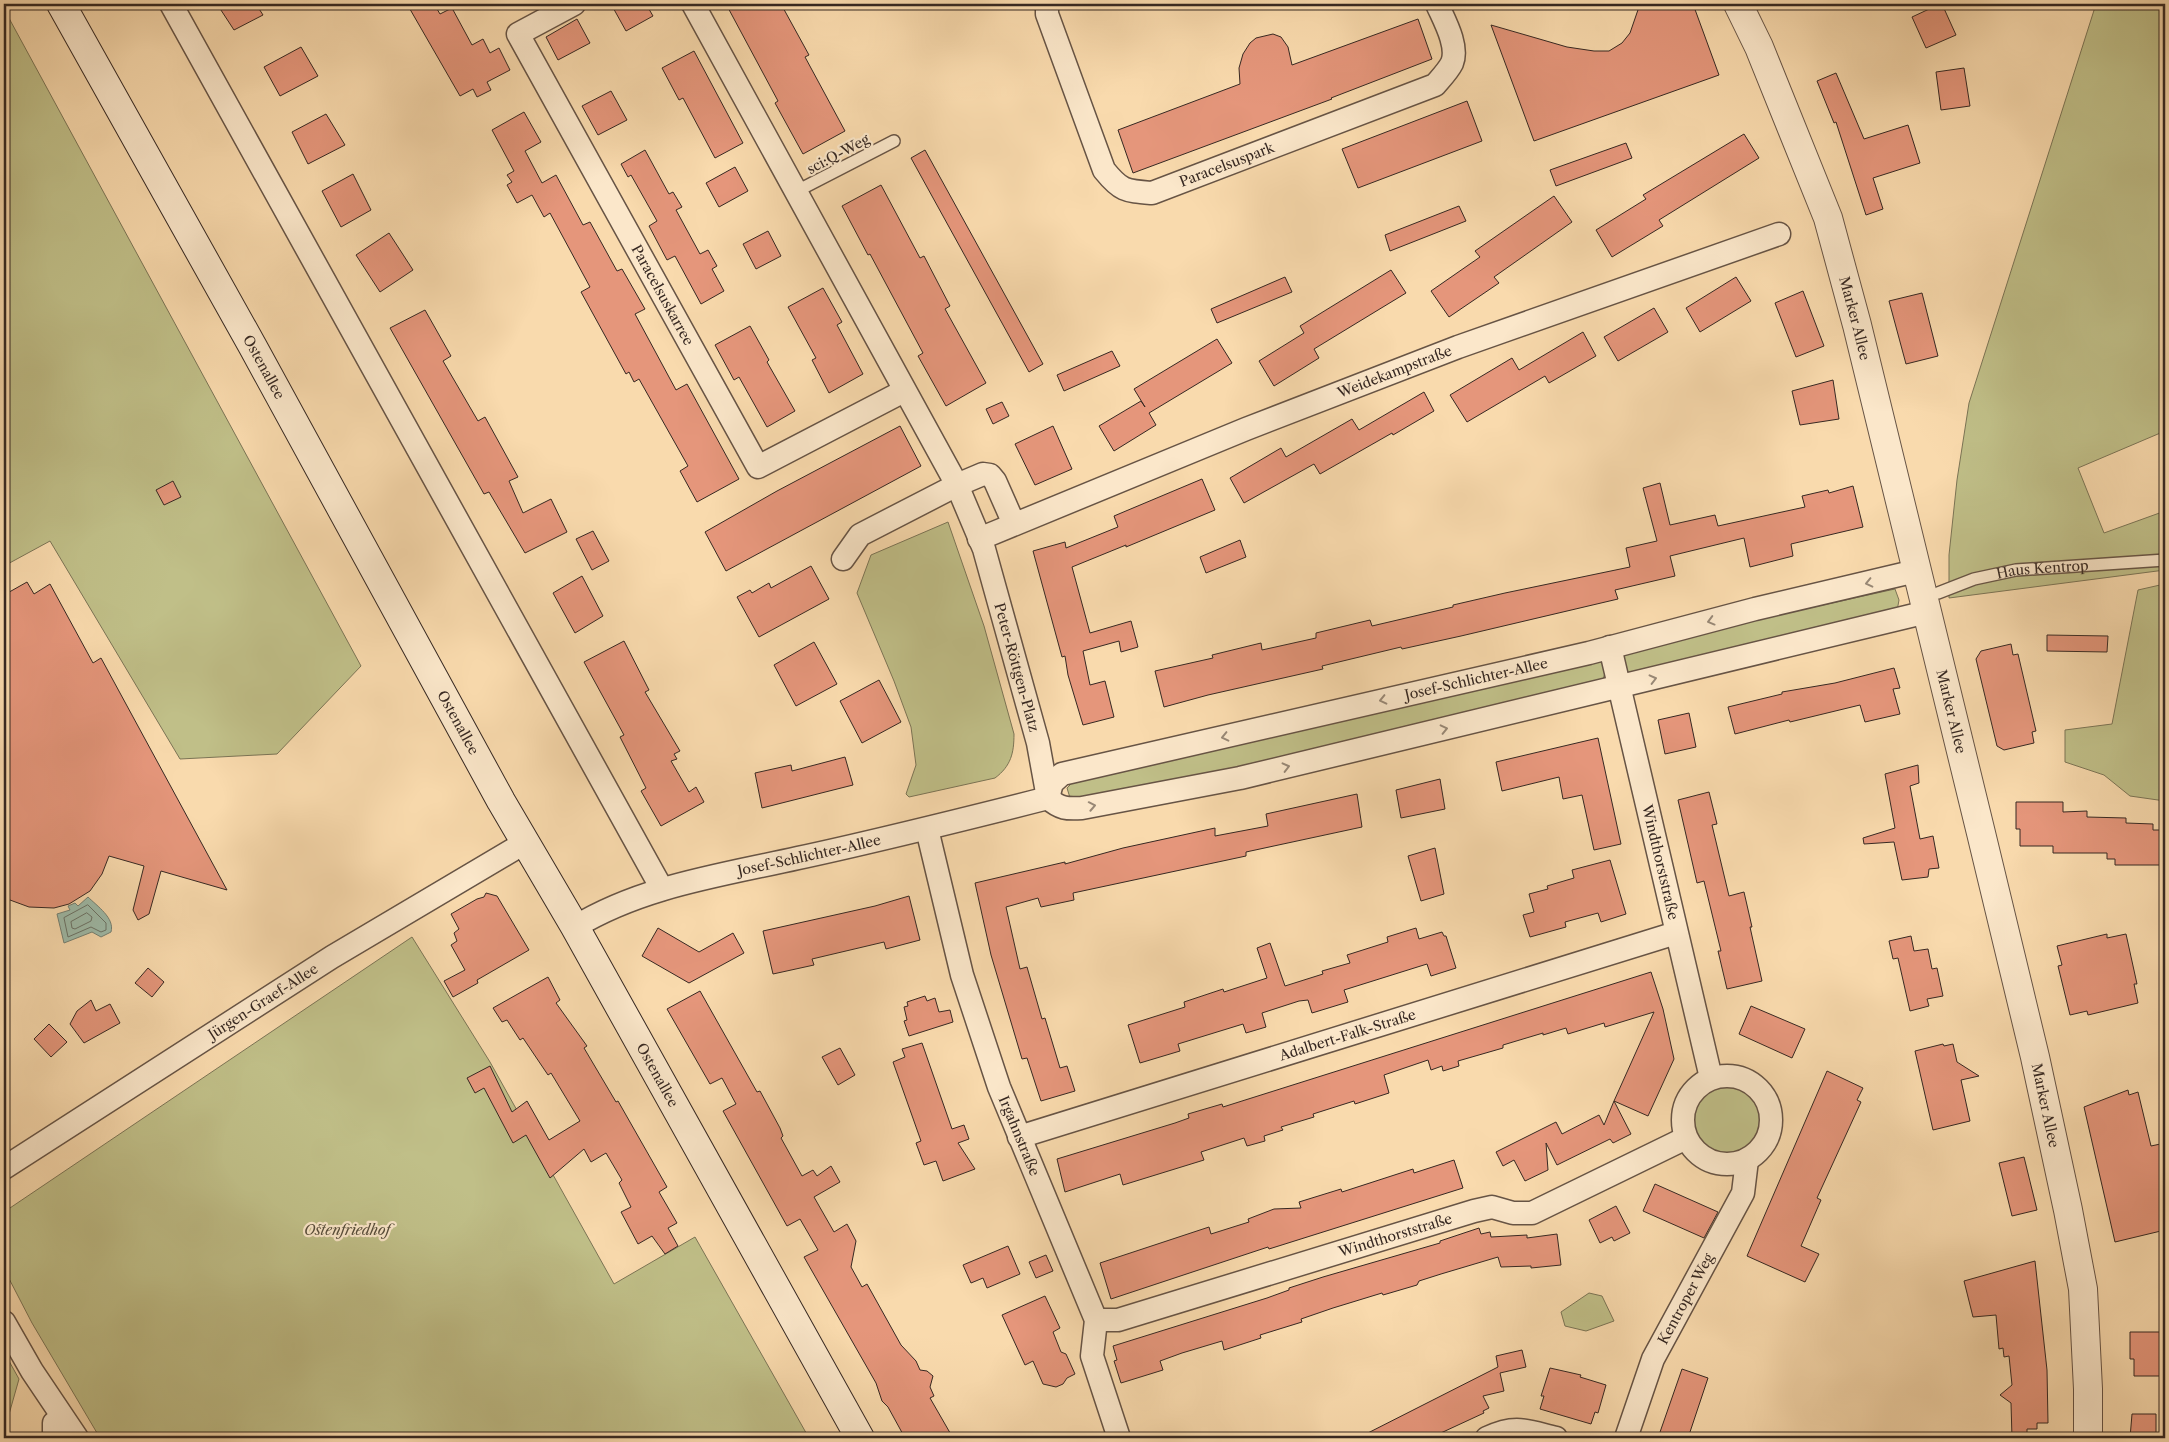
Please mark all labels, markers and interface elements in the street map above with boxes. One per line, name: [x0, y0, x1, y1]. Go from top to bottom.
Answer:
street label: sci:Q-Weg: [804, 130, 873, 178]
street label: Paracelsuspark: [1177, 138, 1277, 191]
street label: Paracelsuskarree: [628, 242, 698, 349]
street label: Marker Allee: [1835, 274, 1874, 362]
street label: Ostenallee: [239, 332, 289, 403]
street label: Weidekampstraße: [1334, 341, 1454, 402]
street label: Haus Kentrop: [1995, 556, 2089, 583]
one-way arrow: [1865, 577, 1874, 588]
street label: Peter-Röttgen-Platz: [990, 601, 1043, 734]
one-way arrow: [1707, 615, 1716, 626]
street label: Josef-Schlichter-Allee: [1401, 654, 1550, 704]
street label: Marker Allee: [1932, 668, 1970, 756]
one-way arrow: [1649, 674, 1658, 685]
street label: Ostenallee: [433, 687, 483, 758]
one-way arrow: [1379, 694, 1388, 705]
one-way arrow: [1440, 724, 1449, 735]
one-way arrow: [1220, 731, 1229, 742]
one-way arrow: [1282, 762, 1291, 773]
one-way arrow: [1088, 801, 1097, 812]
street label: Windthorststraße: [1638, 802, 1683, 922]
street label: Josef-Schlichter-Allee: [734, 831, 883, 880]
street label: Jürgen-Graef-Allee: [203, 959, 321, 1044]
street label: Adalbert-Falk-Straße: [1276, 1005, 1418, 1065]
street label: Ostenallee: [632, 1040, 683, 1110]
street label: Marker Allee: [2028, 1062, 2063, 1149]
street label: Irgahnstraße: [995, 1093, 1044, 1179]
street label: Windthorststraße: [1335, 1209, 1454, 1261]
park label: Ostenfriedhof: [304, 1221, 395, 1239]
street label: Kentroper Weg: [1654, 1250, 1718, 1348]

